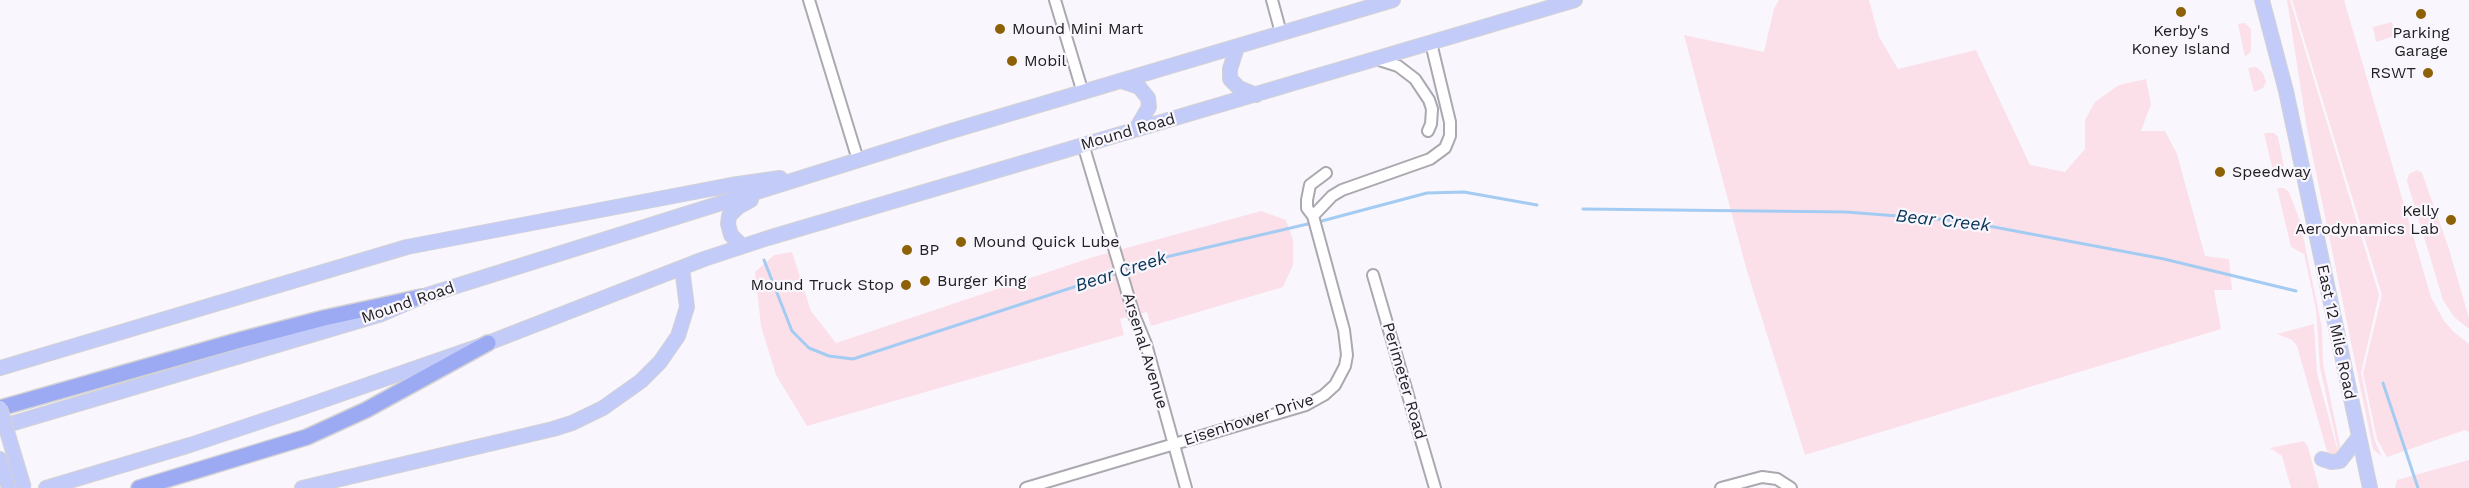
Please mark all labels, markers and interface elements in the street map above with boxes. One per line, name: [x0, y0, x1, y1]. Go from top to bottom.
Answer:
marker: Kerby's Koney Island: [2174, 5, 2188, 19]
marker: Parking Garage: [2414, 7, 2428, 21]
place label: Mound Mini Mart: [1012, 19, 1143, 39]
place label: Kerby's Koney Island: [2132, 21, 2230, 59]
marker: Mound Mini Mart: [993, 22, 1007, 36]
place label: Parking Garage: [2392, 23, 2450, 61]
place label: Mobil: [1024, 51, 1066, 71]
marker: Mobil: [1005, 54, 1019, 68]
place label: RSWT: [2370, 63, 2416, 83]
marker: RSWT: [2421, 66, 2435, 80]
street label: Mound Road: [1079, 109, 1177, 155]
place label: Speedway: [2232, 162, 2311, 182]
marker: Speedway: [2213, 165, 2227, 179]
place label: Kelly Aerodynamics Lab: [2295, 201, 2439, 239]
water label: Bear Creek: [1895, 205, 1991, 237]
marker: Kelly Aerodynamics Lab: [2444, 213, 2458, 227]
place label: Mound Quick Lube: [973, 232, 1120, 252]
marker: Mound Quick Lube: [954, 235, 968, 249]
place label: BP: [919, 240, 939, 260]
marker: BP: [900, 243, 914, 257]
water label: Bear Creek: [1072, 247, 1170, 297]
street label: East 12 Mile Road: [2312, 263, 2360, 401]
place label: Burger King: [937, 271, 1026, 291]
marker: Burger King: [918, 274, 932, 288]
place label: Mound Truck Stop: [751, 275, 894, 295]
street label: Mound Road: [359, 278, 457, 328]
marker: Mound Truck Stop: [899, 278, 913, 292]
street label: Arsenal Avenue: [1118, 291, 1172, 411]
street label: Perimeter Road: [1378, 320, 1430, 442]
street label: Eisenhower Drive: [1182, 390, 1316, 450]

